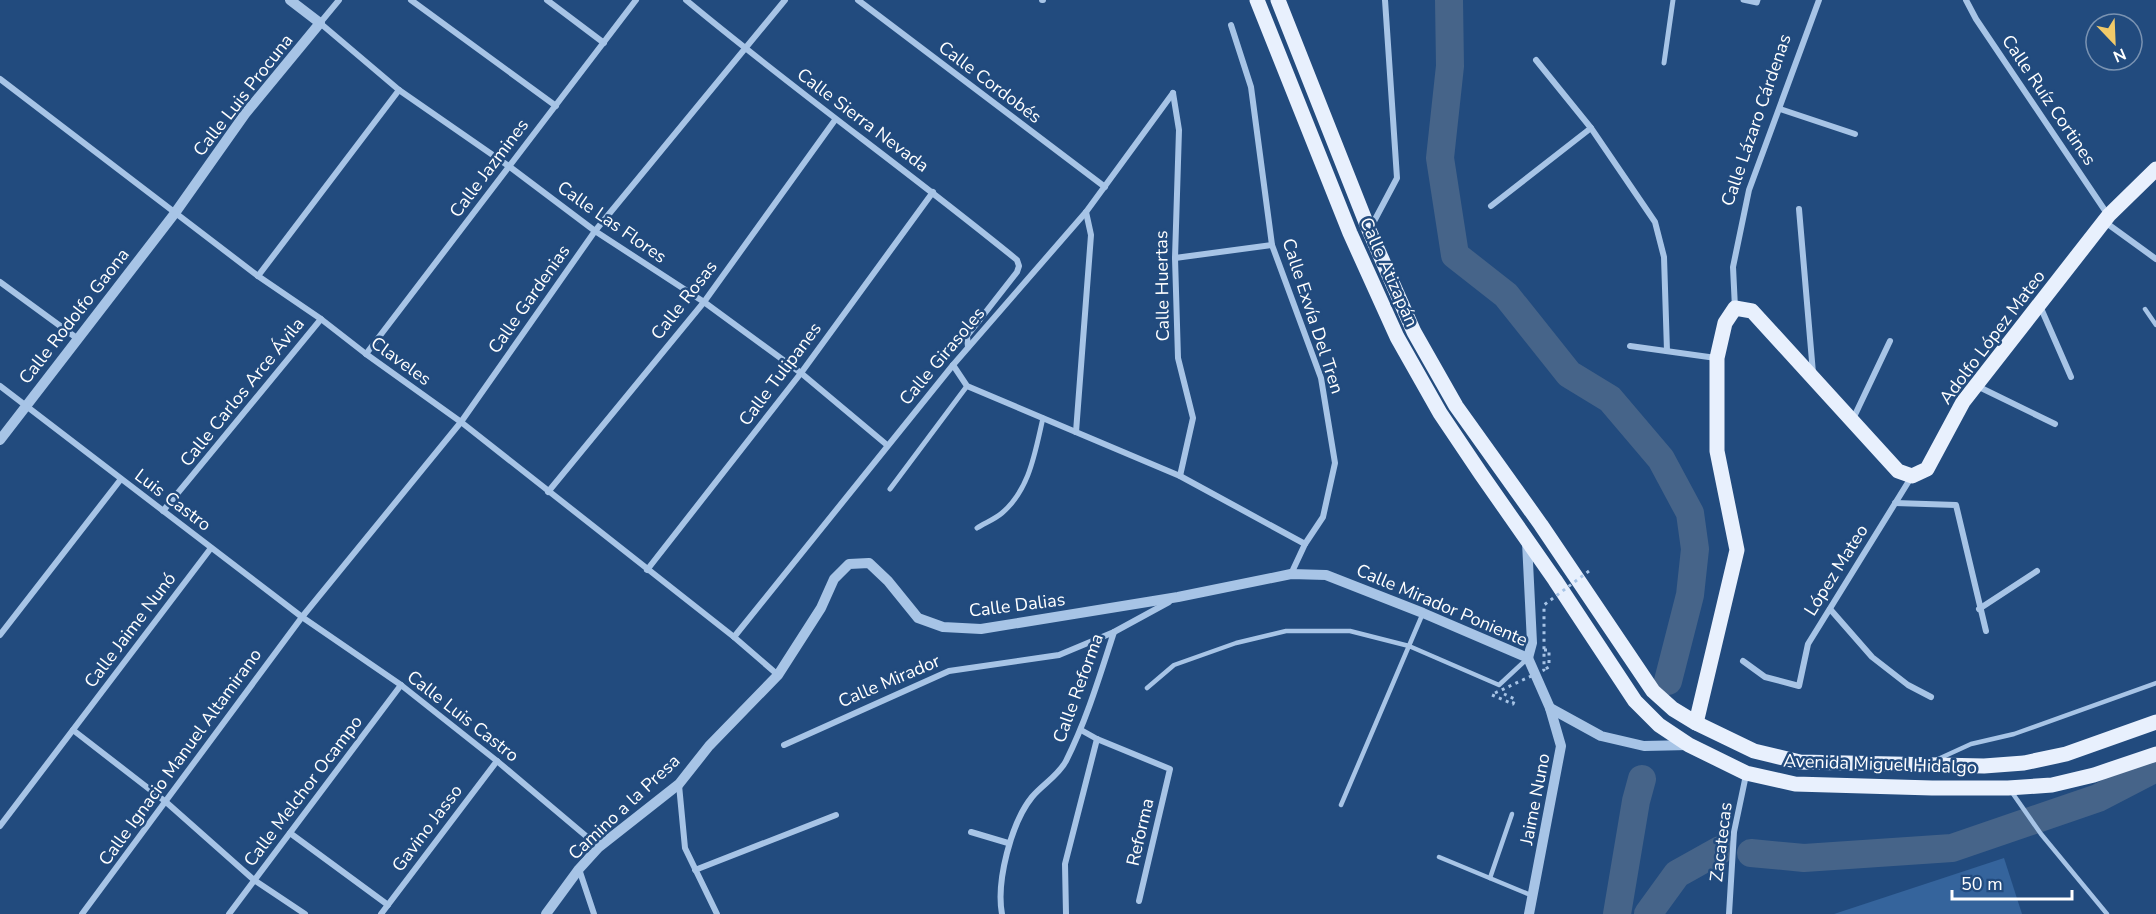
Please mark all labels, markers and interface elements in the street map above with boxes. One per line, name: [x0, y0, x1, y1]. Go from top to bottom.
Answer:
north arrow: [2084, 12, 2144, 72]
street label: Calle Luis Procuna: [188, 29, 298, 161]
street label: Calle Ruíz Cortines: [1996, 30, 2102, 170]
street label: Calle Lázaro Cárdenas: [1715, 31, 1797, 209]
street label: Calle Cordobés: [934, 35, 1046, 129]
text: N: [2110, 42, 2129, 67]
street label: Calle Sierra Nevada: [792, 62, 934, 178]
street label: Calle Jazmines: [444, 114, 534, 222]
street label: Calle Las Flores: [553, 175, 671, 269]
street label: Calle Atizapán: [1354, 213, 1424, 331]
street label: Calle Huertas: [1149, 230, 1175, 342]
street label: Calle Exvía Del Tren: [1277, 235, 1349, 397]
street label: Calle Gardenias: [483, 240, 575, 358]
street label: Calle Rodolfo Gaona: [13, 243, 135, 389]
street label: Calle Rosas: [645, 255, 723, 345]
street label: Adolfo López Mateo: [1934, 265, 2050, 409]
street label: Calle Girasoles: [894, 302, 990, 410]
street label: Calle Carlos Arce Ávila: [174, 312, 310, 472]
street label: Calle Tulipanes: [733, 317, 827, 431]
street label: Claveles: [366, 331, 436, 391]
street label: Luis Castro: [130, 463, 216, 537]
street label: López Mateo: [1798, 520, 1874, 620]
street label: Calle Mirador Poniente: [1353, 558, 1531, 652]
street label: Calle Jaime Nunó: [79, 567, 181, 693]
street label: Calle Dalias: [968, 587, 1066, 623]
street label: Calle Reforma: [1047, 630, 1109, 746]
street label: Calle Ignacio Manuel Altamirano: [93, 644, 267, 870]
street label: Calle Mirador: [834, 649, 944, 713]
street label: Calle Luis Castro: [402, 665, 524, 767]
street label: Calle Melchor Ocampo: [238, 711, 368, 871]
street label: Camino a la Presa: [563, 749, 685, 865]
street label: Avenida Miguel Hidalgo: [1783, 749, 1977, 779]
street label: Jaime Nuno: [1514, 751, 1556, 848]
street label: Gavino Jasso: [386, 779, 468, 877]
street label: Reforma: [1121, 796, 1159, 868]
street label: Zacatecas: [1704, 801, 1738, 883]
scale bar: [1952, 863, 2072, 901]
text: 50 m: [1961, 872, 2003, 896]

